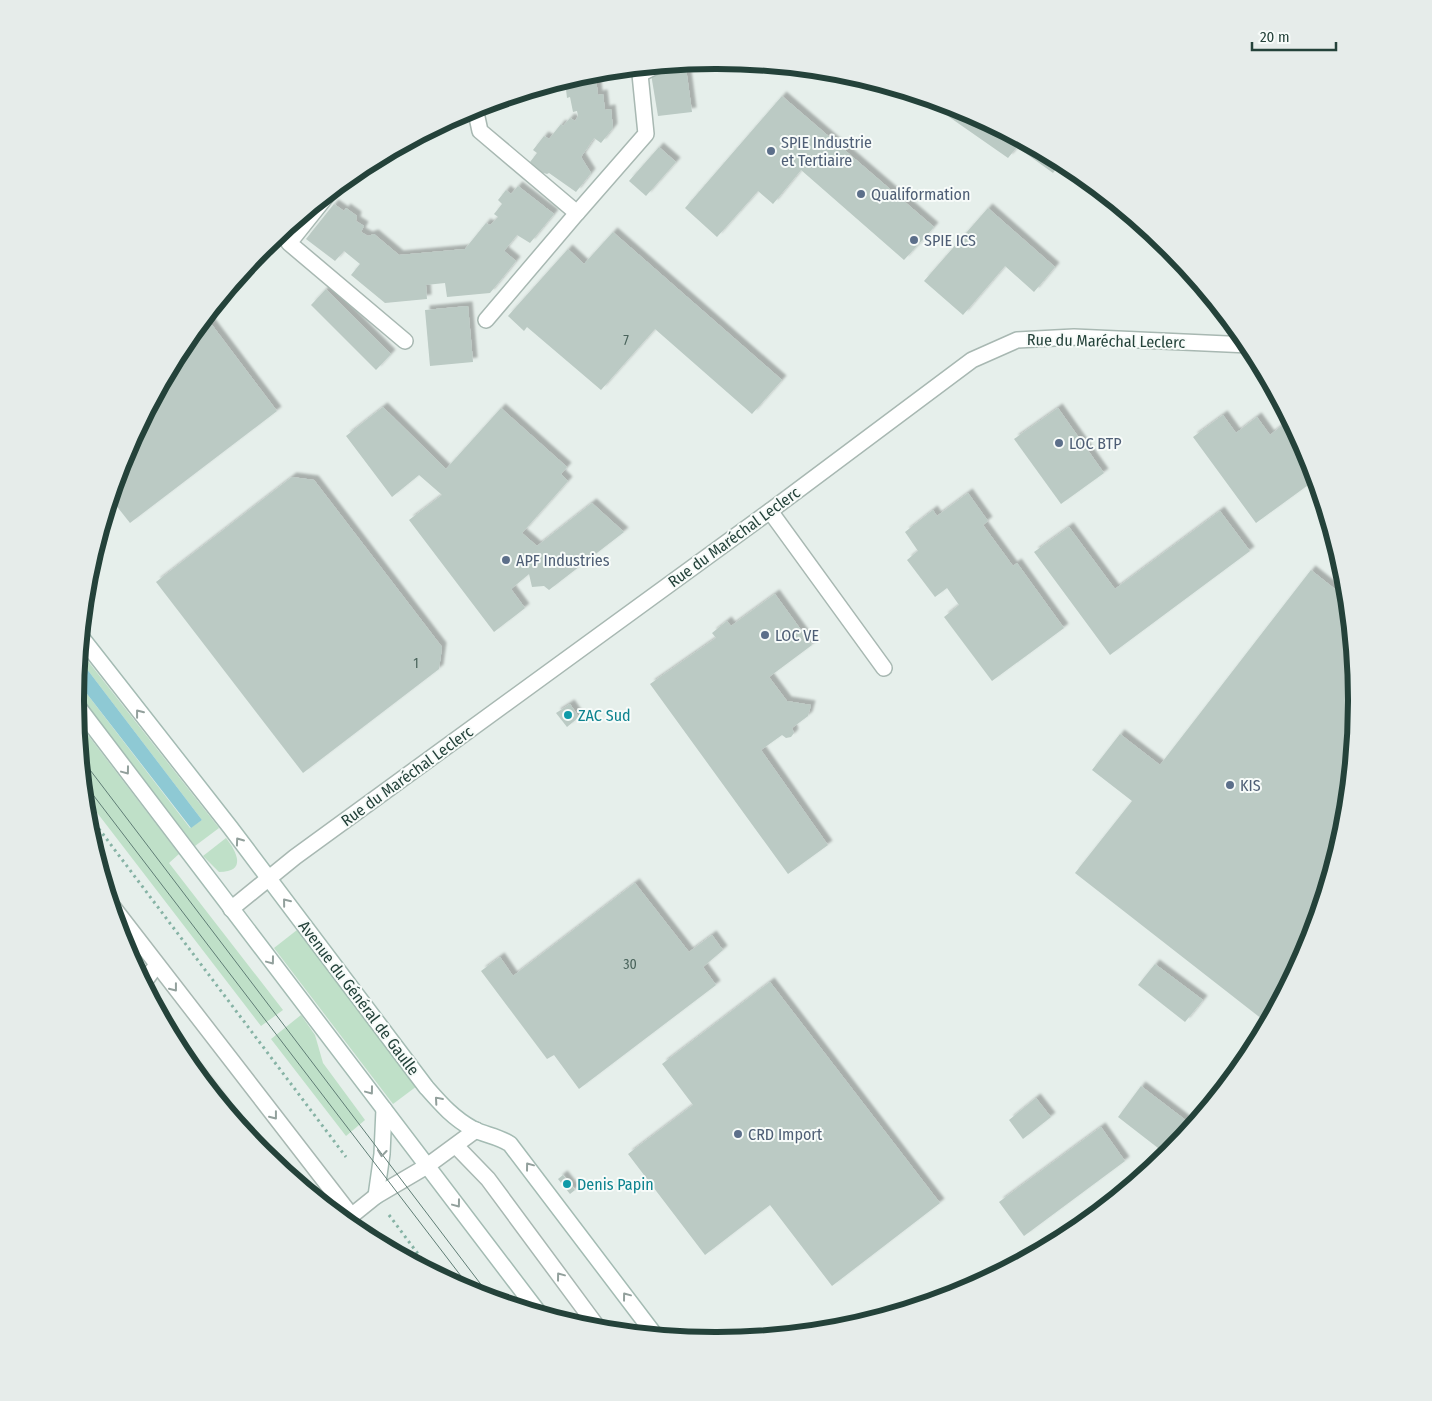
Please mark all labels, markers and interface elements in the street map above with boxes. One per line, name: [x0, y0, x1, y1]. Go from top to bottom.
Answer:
scale bar: [1252, 20, 1336, 52]
text: 20 m: [1260, 28, 1290, 46]
place label: SPIE Industrie et Tertiaire: [781, 133, 872, 170]
marker: SPIE Industrie et Tertiaire: [765, 145, 777, 157]
place label: Qualiformation: [871, 185, 970, 204]
marker: Qualiformation: [855, 188, 867, 200]
place label: SPIE ICS: [924, 231, 976, 250]
marker: SPIE ICS: [908, 234, 920, 246]
street label: Rue du Maréchal Leclerc: [1027, 330, 1185, 352]
house number: 7: [623, 332, 629, 349]
place label: LOC BTP: [1069, 434, 1122, 453]
marker: LOC BTP: [1053, 437, 1065, 449]
street label: Rue du Maréchal Leclerc: [664, 483, 804, 591]
place label: APF Industries: [516, 551, 610, 570]
marker: APF Industries: [500, 554, 512, 566]
place label: LOC VE: [775, 626, 819, 645]
marker: LOC VE: [759, 629, 771, 641]
house number: 1: [413, 655, 419, 672]
place label: ZAC Sud: [578, 706, 631, 725]
marker: ZAC Sud: [562, 709, 574, 721]
one-way arrow: [137, 710, 145, 719]
street label: Rue du Maréchal Leclerc: [337, 722, 477, 830]
one-way arrow: [121, 765, 129, 774]
place label: KIS: [1240, 776, 1261, 795]
marker: KIS: [1224, 779, 1236, 791]
one-way arrow: [237, 838, 245, 847]
one-way arrow: [283, 899, 291, 908]
street label: Avenue du Général de Gaulle: [295, 917, 423, 1079]
one-way arrow: [266, 956, 275, 965]
house number: 30: [623, 956, 637, 973]
one-way arrow: [168, 982, 176, 991]
one-way arrow: [364, 1085, 373, 1095]
one-way arrow: [434, 1097, 443, 1106]
one-way arrow: [268, 1110, 277, 1120]
place label: CRD Import: [748, 1125, 823, 1144]
marker: CRD Import: [732, 1128, 744, 1140]
one-way arrow: [377, 1149, 388, 1157]
one-way arrow: [526, 1162, 535, 1172]
place label: Denis Papin: [577, 1175, 654, 1194]
marker: Denis Papin: [561, 1178, 573, 1190]
one-way arrow: [452, 1198, 460, 1207]
one-way arrow: [557, 1272, 566, 1282]
one-way arrow: [623, 1292, 632, 1302]

